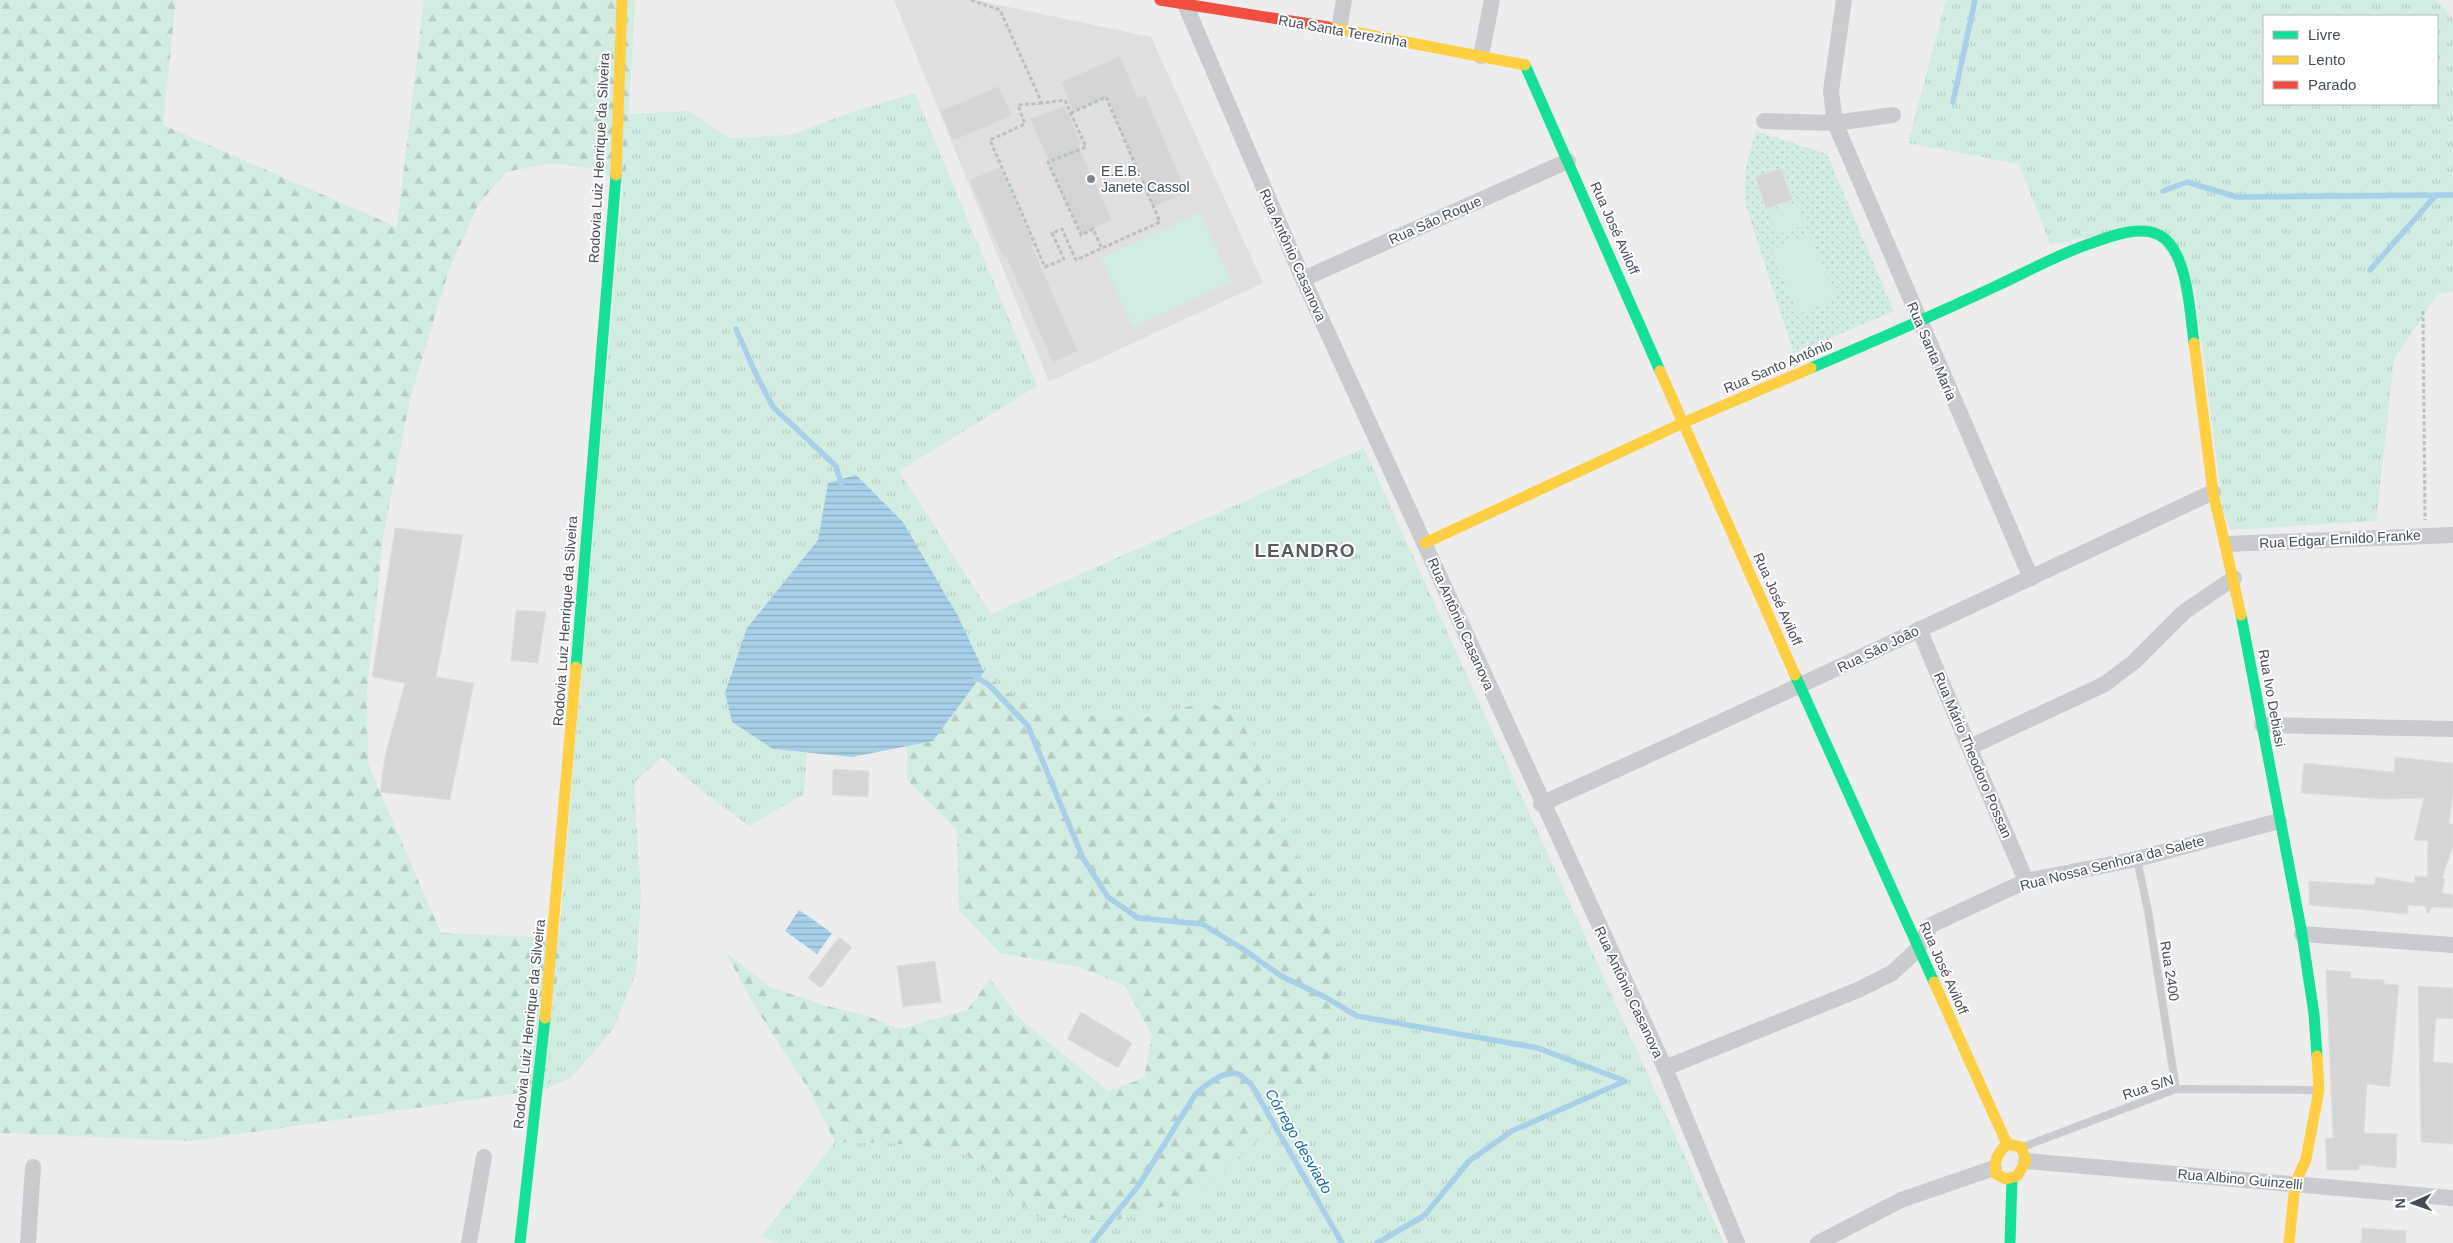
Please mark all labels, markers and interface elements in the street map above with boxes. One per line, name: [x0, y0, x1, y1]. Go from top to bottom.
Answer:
street label: Rua Santa Terezinha: [1277, 12, 1409, 50]
legend: [2263, 15, 2438, 105]
text: Livre: [2308, 26, 2341, 43]
text: Lento: [2308, 51, 2346, 68]
street label: Rodovia Luiz Henrique da Silveira: [585, 52, 613, 264]
text: Parado: [2308, 76, 2356, 93]
place label: E.E.B. Janete Cassol: [1101, 163, 1190, 195]
marker: E.E.B. Janete Cassol: [1085, 173, 1097, 185]
street label: Rua José Aviloff: [1587, 179, 1643, 277]
street label: Rua Antônio Casanova: [1257, 186, 1330, 324]
street label: Rua São Roque: [1386, 192, 1484, 248]
street label: Rua Santa Maria: [1904, 300, 1960, 403]
street label: Rua Santo Antônio: [1721, 336, 1835, 396]
street label: Rodovia Luiz Henrique da Silveira: [550, 515, 580, 727]
street label: Rua Edgar Ernildo Franke: [2259, 527, 2421, 551]
district label: LEANDRO: [1255, 540, 1355, 561]
street label: Rua José Aviloff: [1750, 550, 1806, 648]
street label: Rua Antônio Casanova: [1425, 555, 1498, 693]
street label: Rua São João: [1835, 622, 1922, 676]
street label: Rua Ivo Debiasi: [2256, 648, 2288, 748]
street label: Rua Mário Theodoro Possan: [1931, 670, 2015, 840]
street label: Rua Nossa Senhora da Salete: [2018, 832, 2206, 894]
street label: Rodovia Luiz Henrique da Silveira: [510, 918, 548, 1130]
street label: Rua José Aviloff: [1916, 919, 1972, 1017]
street label: Rua Antônio Casanova: [1591, 924, 1667, 1060]
street label: Rua 2400: [2157, 940, 2183, 1002]
street label: Rua S/N: [2120, 1071, 2176, 1103]
water label: Córrego desviado: [1262, 1085, 1336, 1197]
street label: Rua Albino Guinzelli: [2177, 1166, 2303, 1192]
north arrow: [2388, 1178, 2438, 1228]
text: N: [2392, 1198, 2408, 1209]

